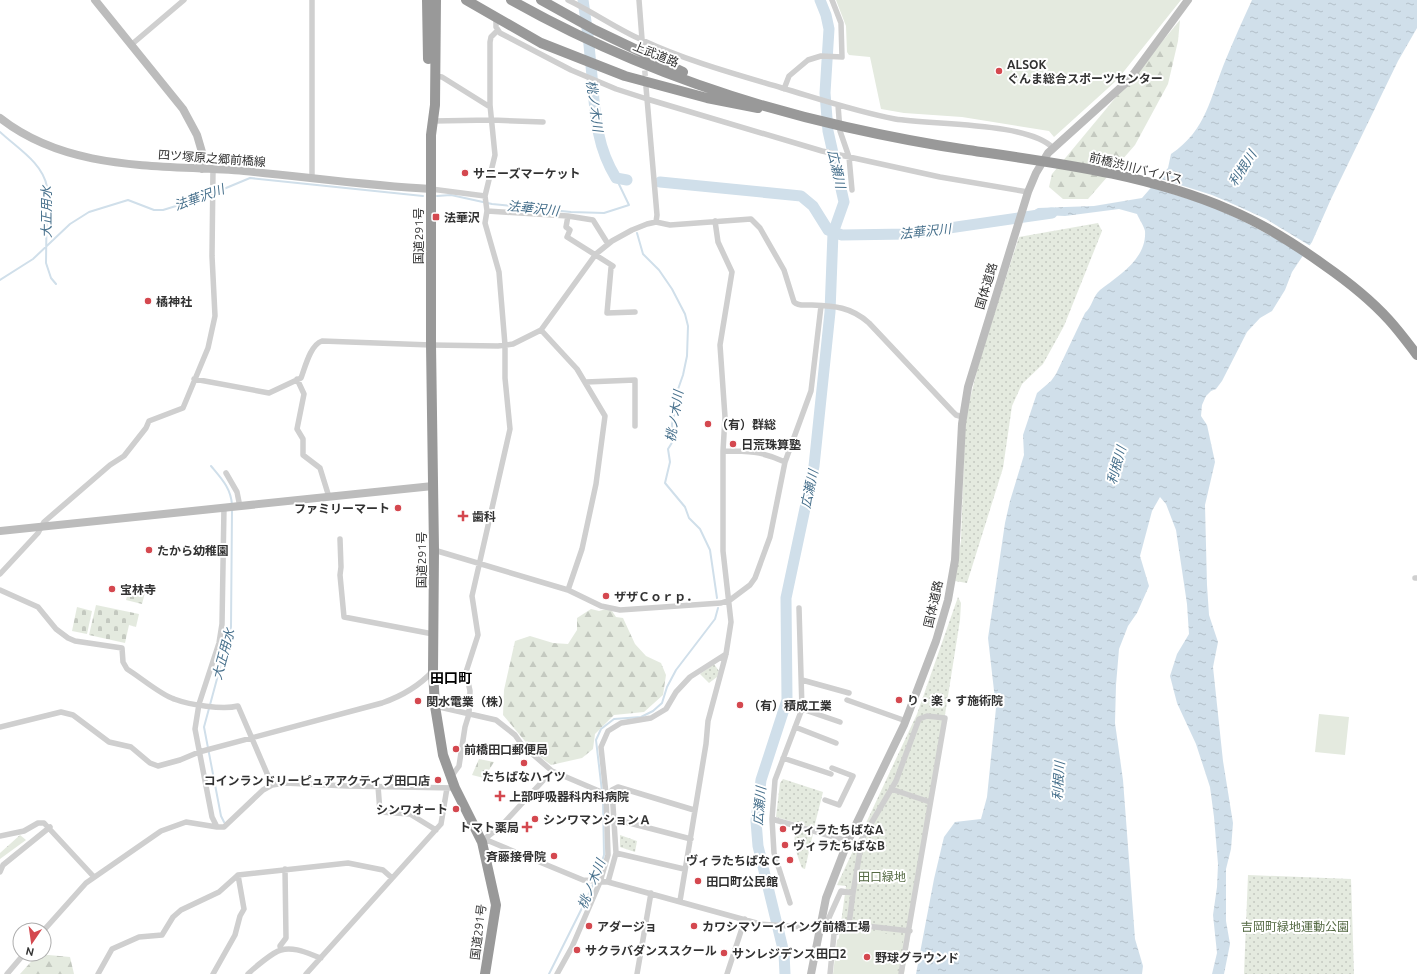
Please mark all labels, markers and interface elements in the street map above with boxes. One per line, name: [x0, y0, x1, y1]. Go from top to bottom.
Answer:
street label: 上武道路: [631, 39, 681, 69]
place label: ALSOK ぐんま総合スポーツセンター: [1007, 58, 1163, 85]
marker: ALSOK ぐんま総合スポーツセンター: [994, 66, 1004, 76]
water label: 桃ノ木川: [584, 79, 606, 135]
water label: 利根川: [1226, 146, 1260, 188]
street label: 四ツ塚原之郷前橋線: [158, 148, 266, 168]
water label: 広瀬川: [826, 148, 849, 192]
street label: 前橋渋川バイパス: [1088, 150, 1184, 186]
place label: サニーズマーケット: [473, 167, 580, 180]
marker: サニーズマーケット: [460, 168, 470, 178]
water label: 法華沢川: [172, 181, 228, 212]
water label: 大正用水: [39, 184, 53, 238]
water label: 法華沢川: [506, 198, 562, 218]
street label: 国道291号: [412, 208, 425, 264]
place label: 法華沢: [444, 211, 480, 224]
marker: 法華沢: [431, 212, 441, 222]
water label: 法華沢川: [898, 221, 954, 241]
street label: 国体道路: [973, 261, 999, 311]
place label: 橘神社: [156, 295, 192, 308]
marker: 橘神社: [143, 296, 153, 306]
water label: 桃ノ木川: [663, 387, 685, 443]
place label: （有）群総: [716, 418, 776, 431]
marker: （有）群総: [703, 419, 713, 429]
place label: 日荒珠算塾: [741, 438, 801, 451]
marker: 日荒珠算塾: [728, 439, 738, 449]
water label: 利根川: [1104, 442, 1129, 486]
water label: 広瀬川: [798, 467, 820, 510]
place label: ファミリーマート: [294, 502, 390, 515]
marker: ファミリーマート: [393, 503, 403, 513]
marker: 歯科: [457, 510, 469, 522]
place label: 歯科: [472, 510, 496, 523]
street label: 国道291号: [415, 532, 428, 588]
place label: たから幼稚園: [157, 544, 229, 557]
marker: たから幼稚園: [144, 545, 154, 555]
street label: 国体道路: [921, 579, 945, 629]
place label: 宝林寺: [120, 583, 156, 596]
marker: 宝林寺: [107, 584, 117, 594]
place label: ザザＣｏｒｐ．: [614, 590, 698, 604]
marker: ザザＣｏｒｐ．: [601, 591, 611, 601]
water label: 大正用水: [210, 625, 237, 681]
district label: 田口町: [430, 670, 472, 686]
place label: り・楽・す施術院: [907, 694, 1003, 707]
place label: 関水電業（株）: [426, 695, 510, 708]
marker: り・楽・す施術院: [894, 695, 904, 705]
marker: 関水電業（株）: [413, 696, 423, 706]
place label: （有）積成工業: [748, 699, 832, 712]
marker: （有）積成工業: [735, 700, 745, 710]
place label: 前橋田口郵便局: [464, 743, 548, 756]
marker: 前橋田口郵便局: [451, 744, 461, 754]
marker: たちばなハイツ: [519, 758, 529, 768]
water label: 利根川: [1050, 759, 1066, 801]
place label: たちばなハイツ: [482, 770, 566, 783]
place label: コインランドリーピュアアクティブ田口店: [204, 774, 430, 787]
marker: コインランドリーピュアアクティブ田口店: [433, 775, 443, 785]
water label: 広瀬川: [750, 784, 768, 826]
marker: 上部呼吸器科内科病院: [494, 790, 506, 802]
place label: 上部呼吸器科内科病院: [509, 790, 629, 803]
place label: シンワオート: [376, 803, 448, 816]
marker: シンワオート: [451, 804, 461, 814]
place label: シンワマンションＡ: [543, 813, 651, 826]
marker: シンワマンションＡ: [530, 814, 540, 824]
place label: トマト薬局: [459, 821, 519, 834]
marker: トマト薬局: [522, 822, 532, 832]
place label: ヴィラたちばなA: [791, 823, 884, 836]
marker: ヴィラたちばなA: [778, 824, 788, 834]
place label: ヴィラたちばなB: [793, 839, 885, 852]
marker: ヴィラたちばなB: [780, 840, 790, 850]
place label: 斉藤接骨院: [486, 850, 546, 863]
marker: 斉藤接骨院: [549, 851, 559, 861]
place label: ヴィラたちばなＣ: [686, 854, 782, 867]
water label: 桃ノ木川: [575, 855, 608, 911]
marker: ヴィラたちばなＣ: [785, 855, 795, 865]
park label: 田口緑地: [858, 870, 906, 883]
place label: 田口町公民館: [706, 875, 778, 888]
marker: 田口町公民館: [693, 876, 703, 886]
street label: 国道291号: [468, 903, 488, 961]
place label: アダージョ: [597, 920, 657, 933]
place label: カワシマソーイイング前橋工場: [702, 920, 870, 933]
park label: 吉岡町緑地運動公園: [1241, 920, 1349, 933]
marker: アダージョ: [584, 921, 594, 931]
marker: カワシマソーイイング前橋工場: [689, 921, 699, 931]
north arrow: [12, 922, 52, 962]
place label: サクラバダンススクール: [585, 944, 717, 957]
text: N: [24, 945, 35, 959]
marker: サクラバダンススクール: [572, 945, 582, 955]
place label: サンレジデンス田口2: [732, 947, 847, 960]
marker: サンレジデンス田口2: [719, 948, 729, 958]
place label: 野球グラウンド: [875, 951, 959, 964]
marker: 野球グラウンド: [862, 952, 872, 962]

